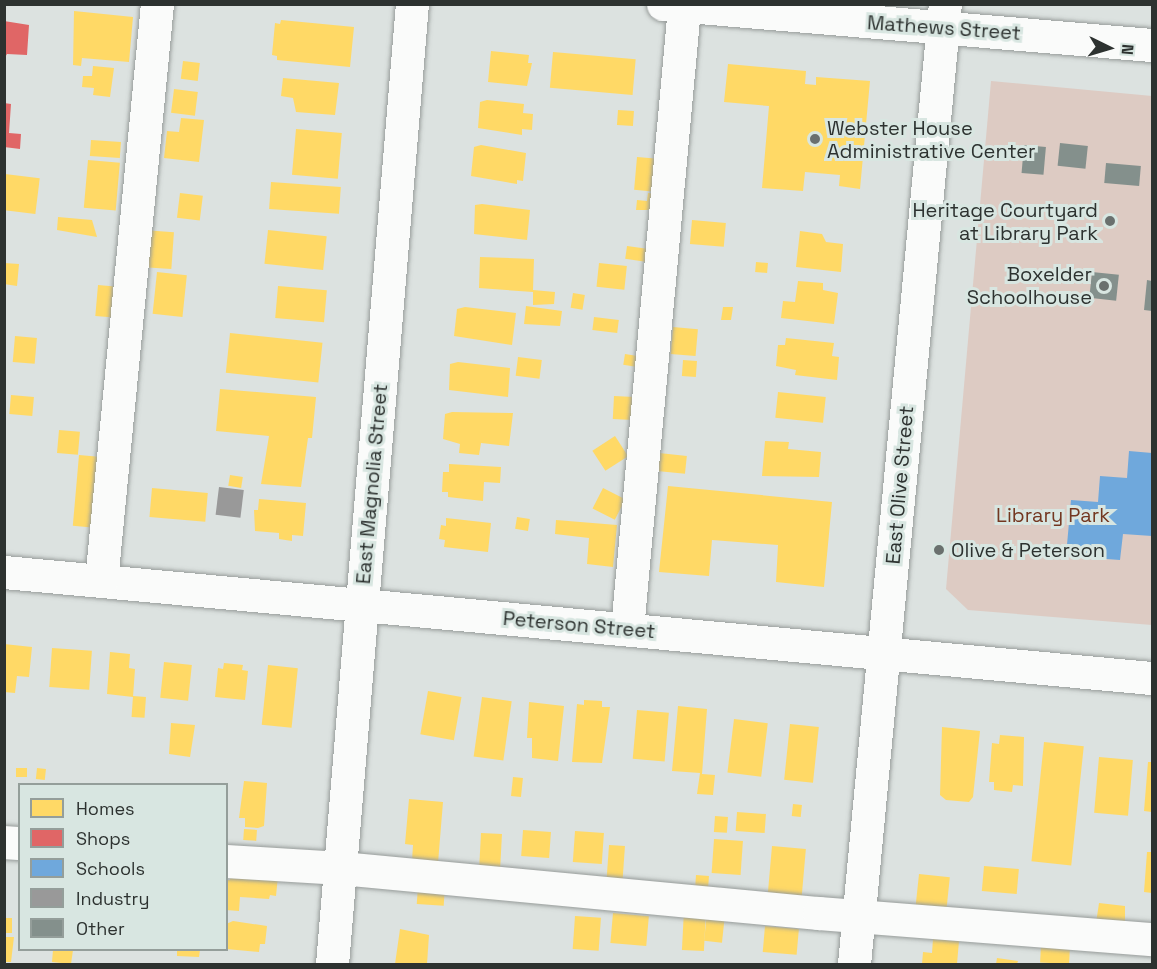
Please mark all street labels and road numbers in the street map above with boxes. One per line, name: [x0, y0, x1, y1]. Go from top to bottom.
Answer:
street label: Mathews Street: [866, 11, 1022, 45]
street label: East Magnolia Street: [351, 383, 393, 585]
street label: East Olive Street: [881, 405, 919, 565]
street label: Peterson Street: [502, 606, 656, 644]

